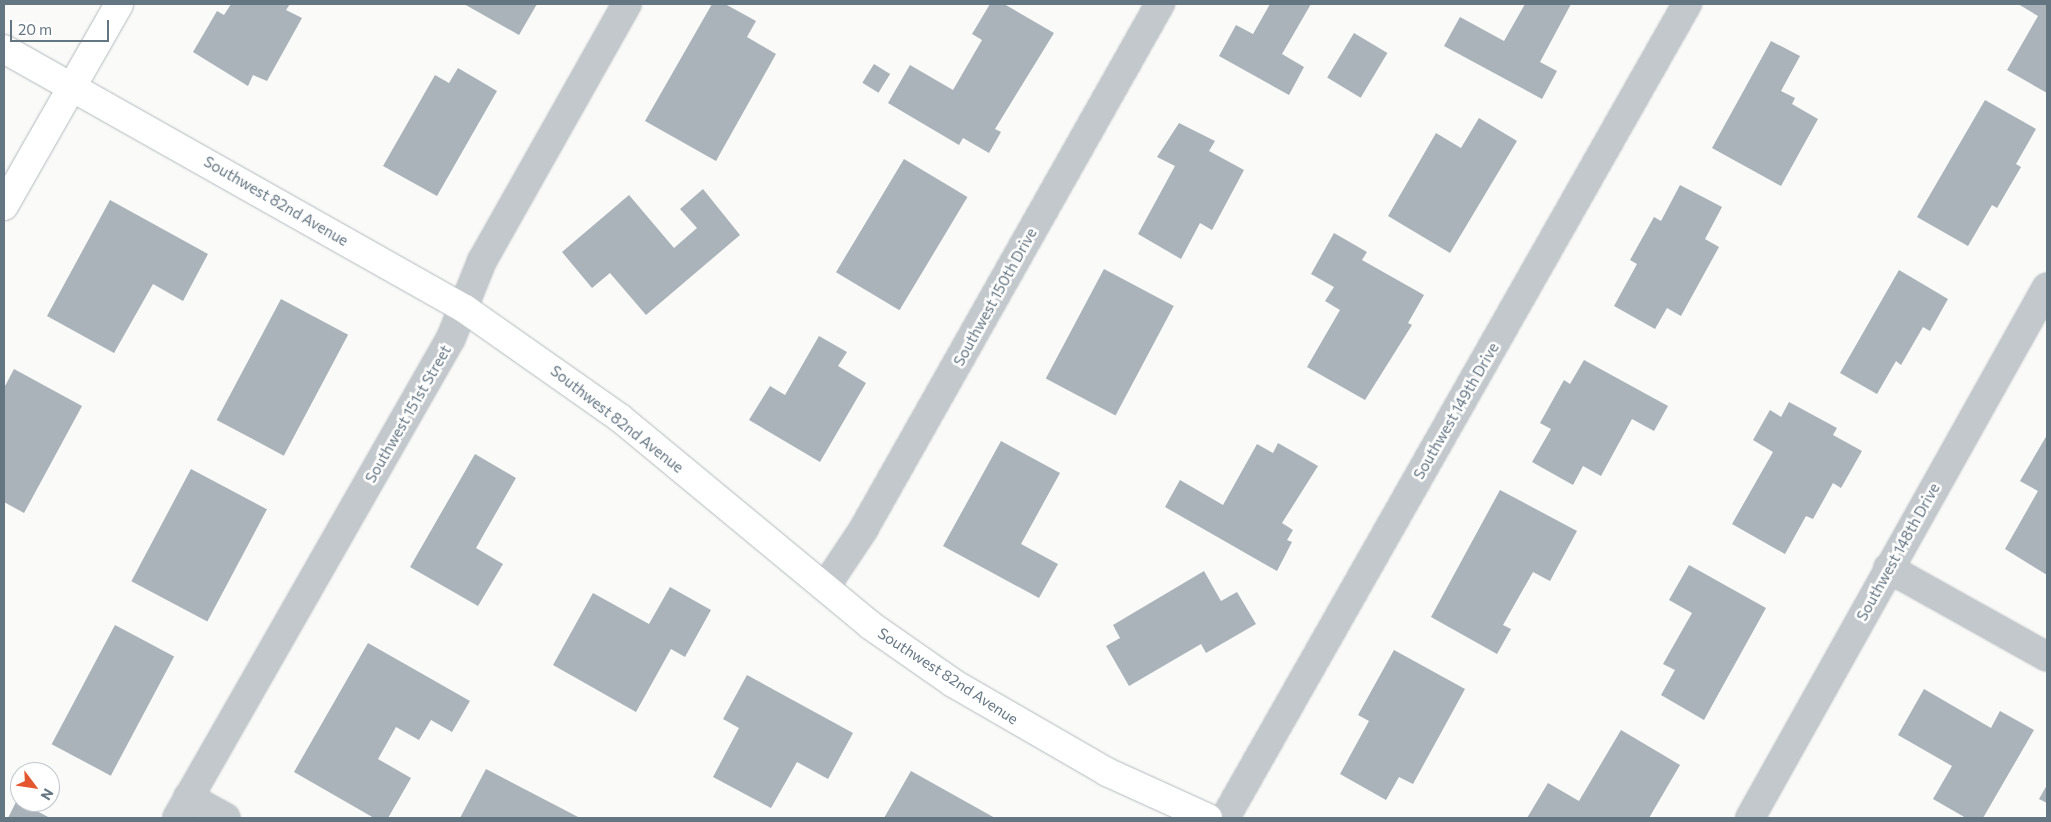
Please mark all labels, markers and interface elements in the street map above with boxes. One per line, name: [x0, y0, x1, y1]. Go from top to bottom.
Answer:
scale bar: [12, 10, 111, 42]
text: 20 m: [18, 20, 52, 38]
street label: Southwest 82nd Avenue: [201, 152, 351, 250]
street label: Southwest 150th Drive: [950, 225, 1040, 369]
street label: Southwest 149th Drive: [1410, 340, 1502, 482]
street label: Southwest 151st Street: [361, 342, 455, 486]
street label: Southwest 82nd Avenue: [547, 362, 687, 476]
street label: Southwest 148th Drive: [1853, 480, 1943, 624]
street label: Southwest 82nd Avenue: [874, 624, 1022, 728]
north arrow: [10, 762, 60, 812]
text: N: [37, 786, 57, 803]

